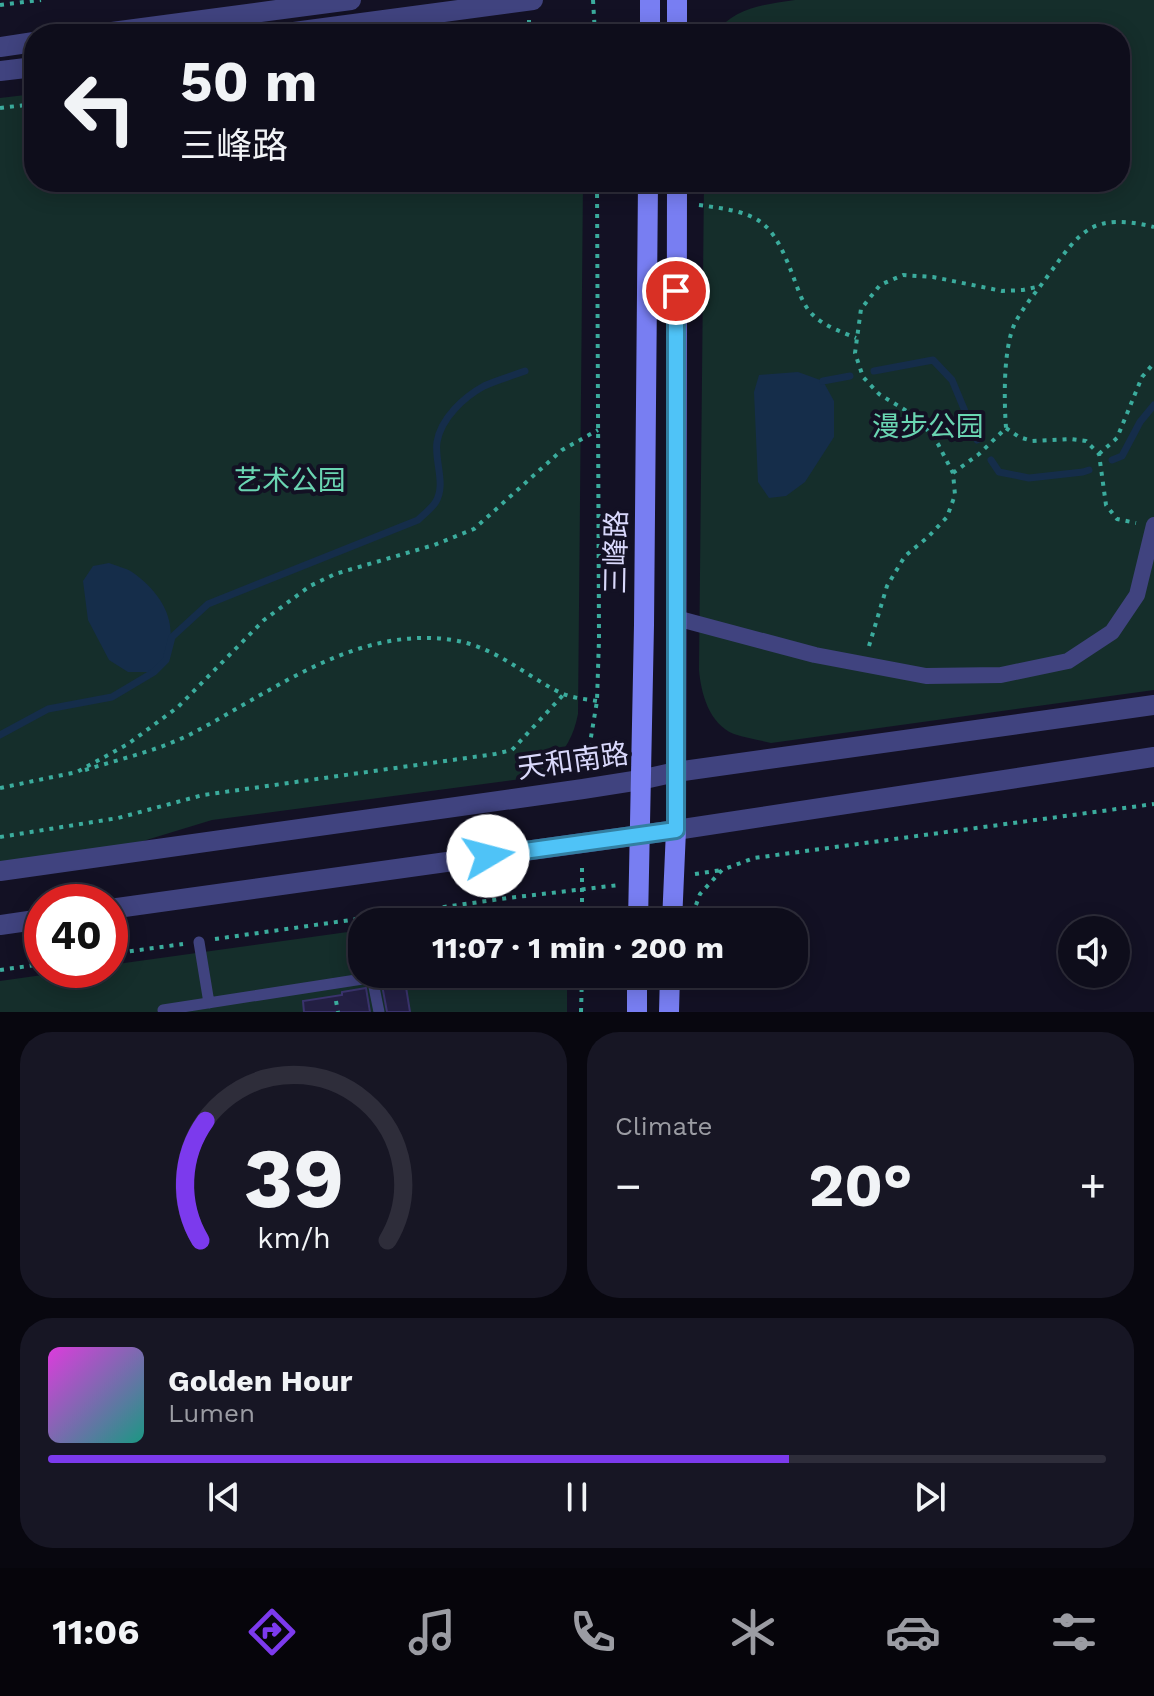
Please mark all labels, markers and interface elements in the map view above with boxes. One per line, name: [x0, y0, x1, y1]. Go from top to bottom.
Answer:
text: 50 m: [180, 49, 317, 115]
icon: left: [48, 56, 152, 160]
text: 三峰路: [180, 125, 288, 167]
pin: [642, 257, 710, 325]
icon: arrive: [654, 269, 698, 313]
park label: 漫步公园: [872, 410, 984, 443]
park label: 艺术公园: [234, 464, 346, 497]
street label: 三峰路: [599, 510, 633, 594]
street label: 天和南路: [515, 737, 631, 785]
position arrow: [446, 814, 530, 898]
speed limit sign: 40: [24, 884, 128, 988]
map controls: [1058, 916, 1130, 988]
button: sound: [1058, 916, 1130, 988]
text: 11:07 · 1 min · 200 m: [432, 930, 724, 965]
text: Climate: [615, 1111, 713, 1141]
text: 39: [243, 1130, 344, 1227]
text: 20°: [808, 1150, 913, 1221]
text: −: [615, 1160, 642, 1212]
text: +: [1079, 1160, 1106, 1212]
text: km/h: [257, 1221, 330, 1255]
text: Golden Hour: [168, 1363, 352, 1398]
text: Lumen: [168, 1398, 255, 1428]
icon: previous: [202, 1475, 246, 1519]
icon: pause: [555, 1475, 599, 1519]
icon: next: [908, 1475, 952, 1519]
icon: directions: [244, 1604, 300, 1660]
icon: music: [404, 1604, 460, 1660]
icon: phone: [565, 1604, 621, 1660]
icon: climate: [725, 1604, 781, 1660]
icon: car: [885, 1604, 941, 1660]
icon: filters: [1046, 1604, 1102, 1660]
text: 11:06: [52, 1611, 139, 1653]

